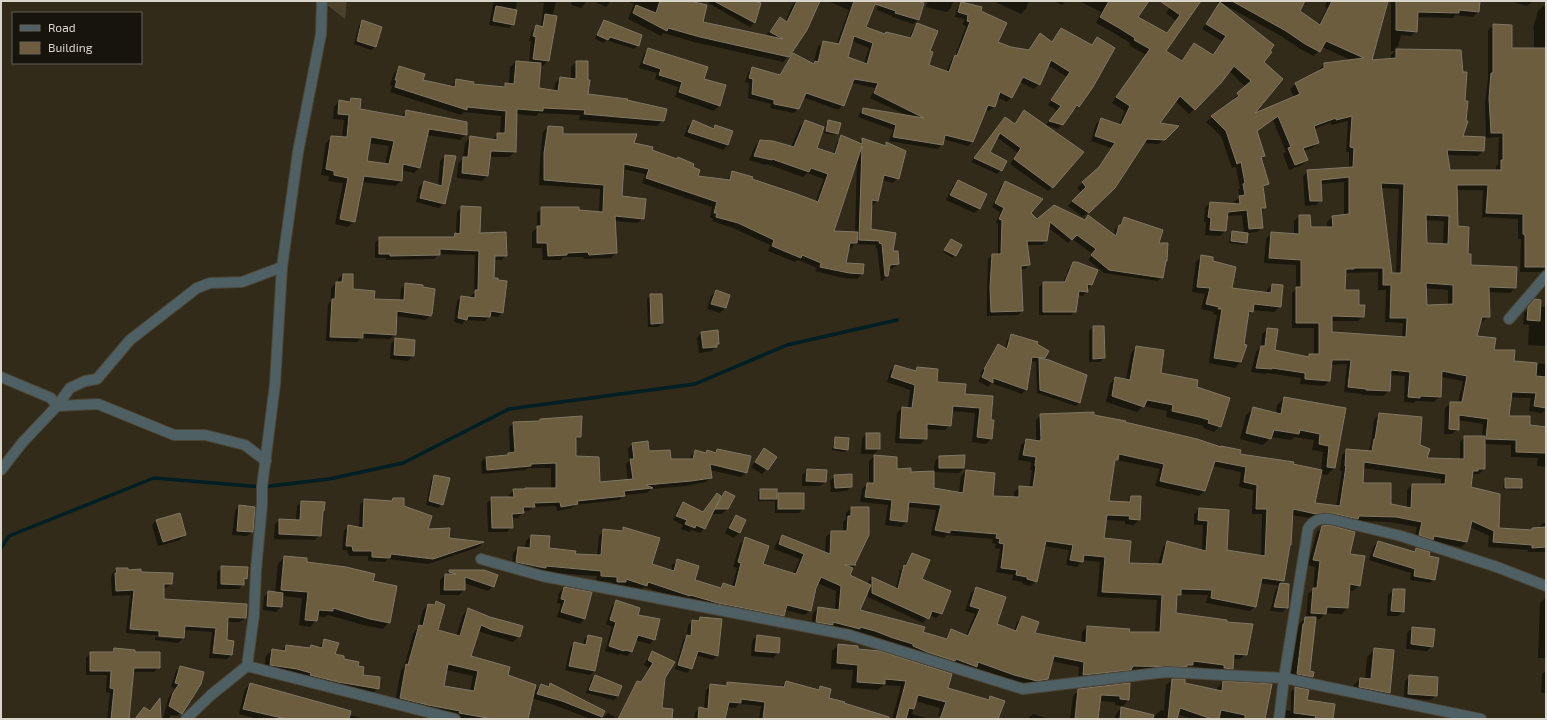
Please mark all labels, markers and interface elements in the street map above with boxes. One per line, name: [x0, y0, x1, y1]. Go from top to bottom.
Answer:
legend: [12, 12, 142, 64]
text: Road: [48, 20, 76, 34]
text: Building: [48, 40, 93, 54]

